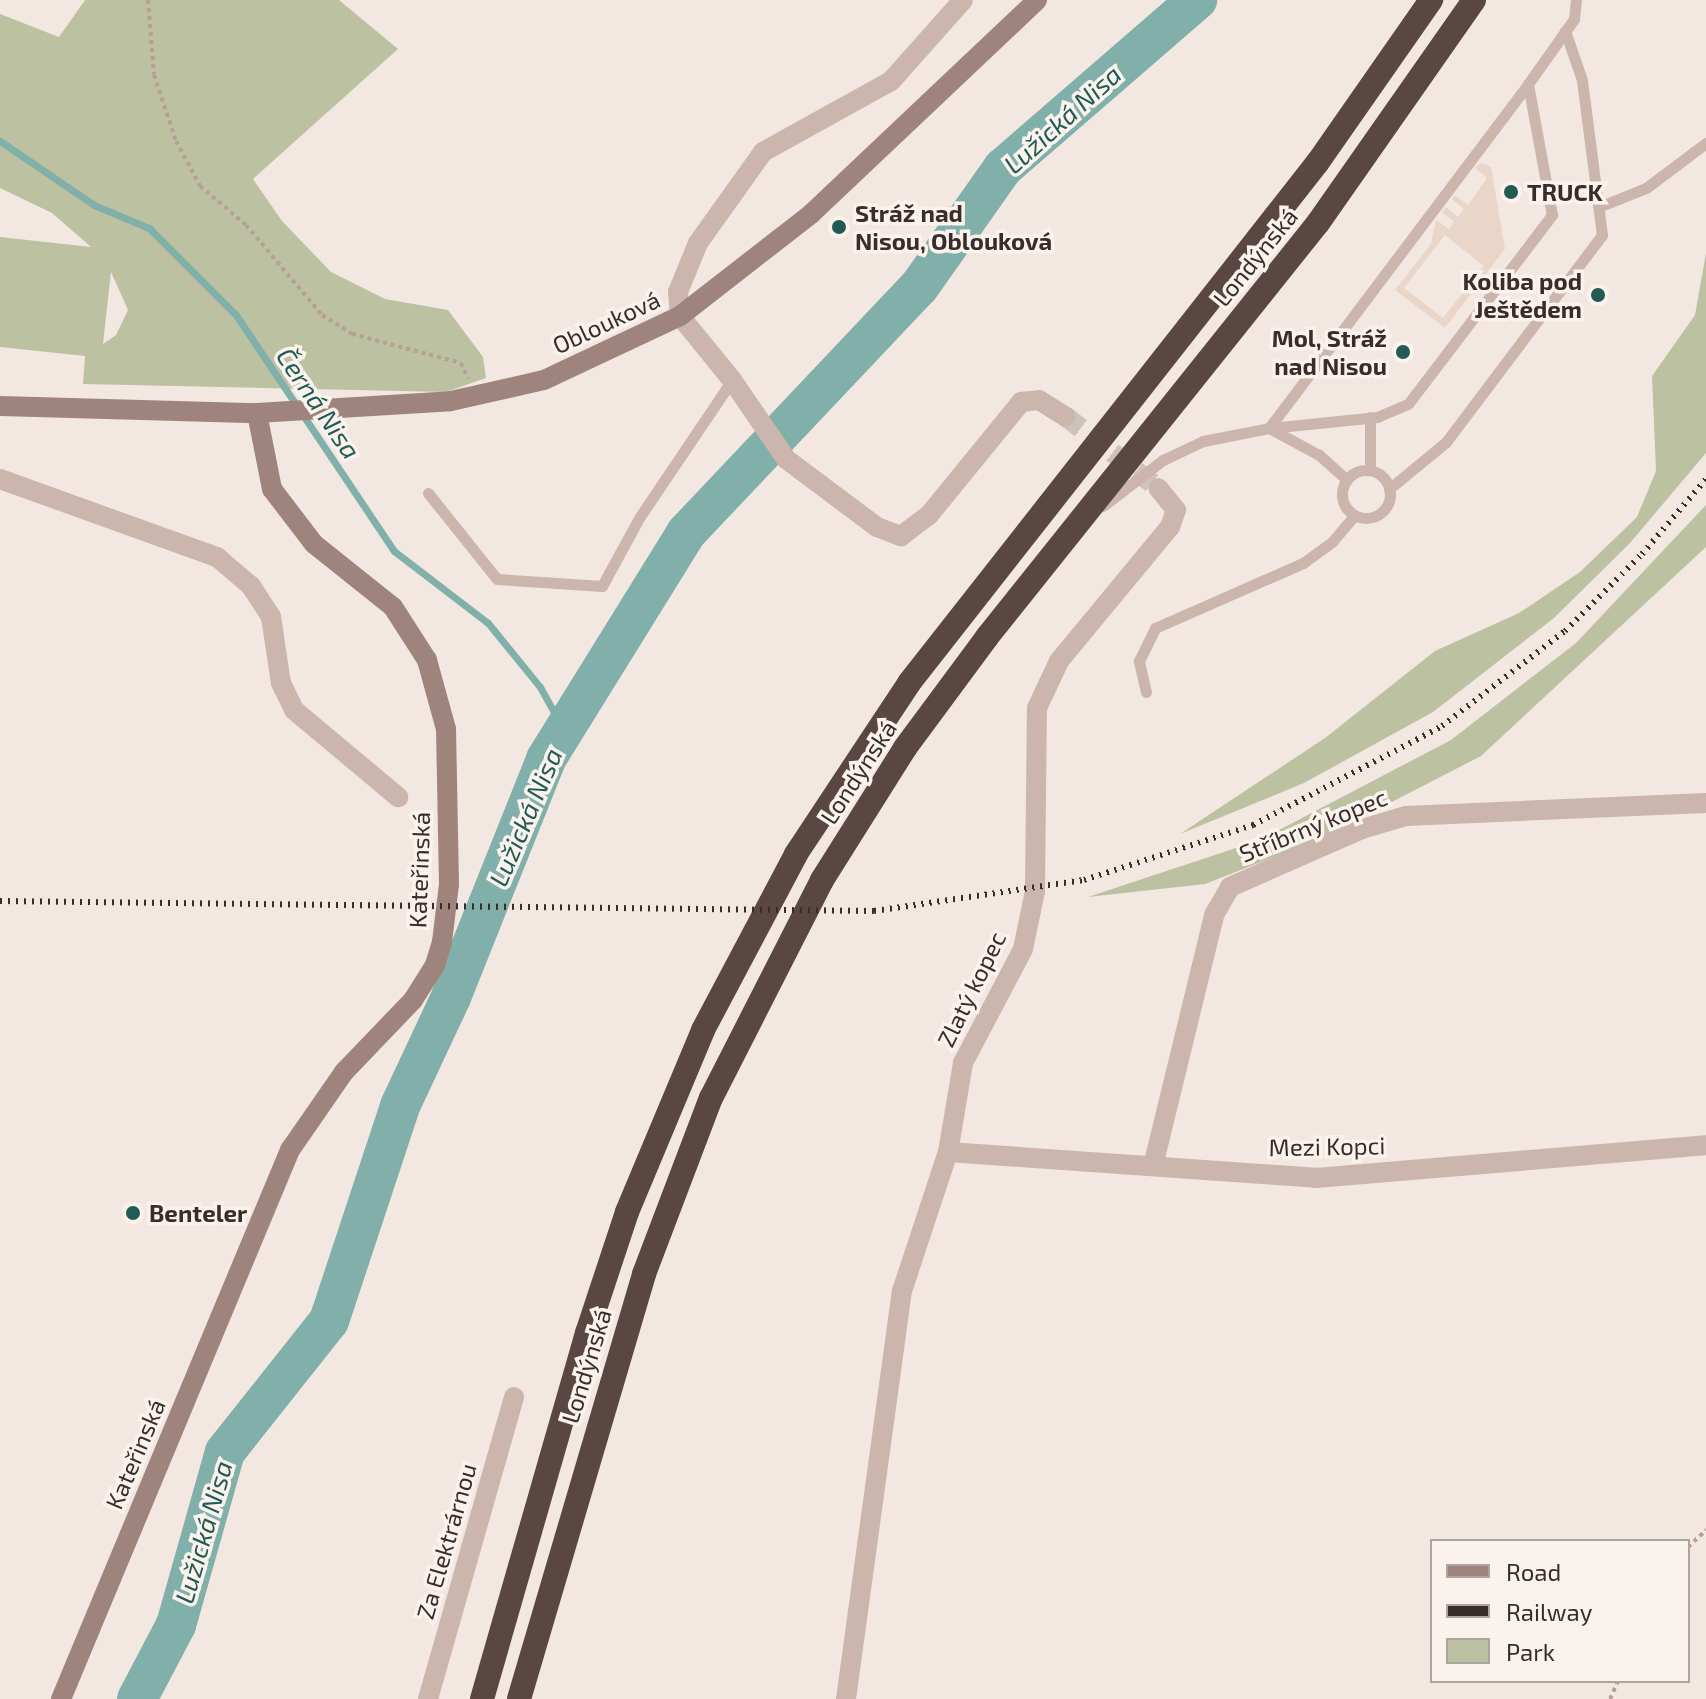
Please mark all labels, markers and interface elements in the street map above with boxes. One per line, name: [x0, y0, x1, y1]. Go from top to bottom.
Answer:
water label: Lužická Nisa: [997, 58, 1127, 180]
place label: TRUCK: [1527, 178, 1603, 206]
marker: TRUCK: [1502, 183, 1520, 201]
place label: Stráž nad Nisou, Oblouková: [855, 199, 1052, 255]
street label: Londýnská: [1207, 202, 1303, 312]
marker: Stráž nad Nisou, Oblouková: [830, 218, 848, 236]
place label: Koliba pod Ještědem: [1463, 267, 1582, 323]
street label: Oblouková: [548, 285, 664, 359]
marker: Koliba pod Ještědem: [1589, 286, 1607, 304]
place label: Mol, Stráž nad Nisou: [1272, 324, 1387, 380]
water label: Černá Nisa: [270, 341, 368, 465]
marker: Mol, Stráž nad Nisou: [1394, 343, 1412, 361]
street label: Londýnská: [814, 715, 902, 829]
water label: Lužická Nisa: [482, 743, 568, 891]
street label: Stříbrný kopec: [1235, 782, 1391, 868]
street label: Kateřinská: [403, 811, 435, 929]
street label: Zlatý kopec: [931, 926, 1011, 1052]
street label: Mezi Kopci: [1268, 1131, 1386, 1161]
place label: Benteler: [149, 1199, 247, 1227]
marker: Benteler: [124, 1204, 142, 1222]
street label: Londýnská: [555, 1305, 617, 1427]
street label: Kateřinská: [99, 1395, 171, 1513]
water label: Lužická Nisa: [168, 1457, 238, 1607]
street label: Za Elektrárnou: [410, 1460, 482, 1622]
legend: [1430, 1539, 1690, 1683]
text: Road: [1506, 1557, 1561, 1586]
text: Railway: [1506, 1597, 1592, 1626]
text: Park: [1506, 1637, 1555, 1666]

